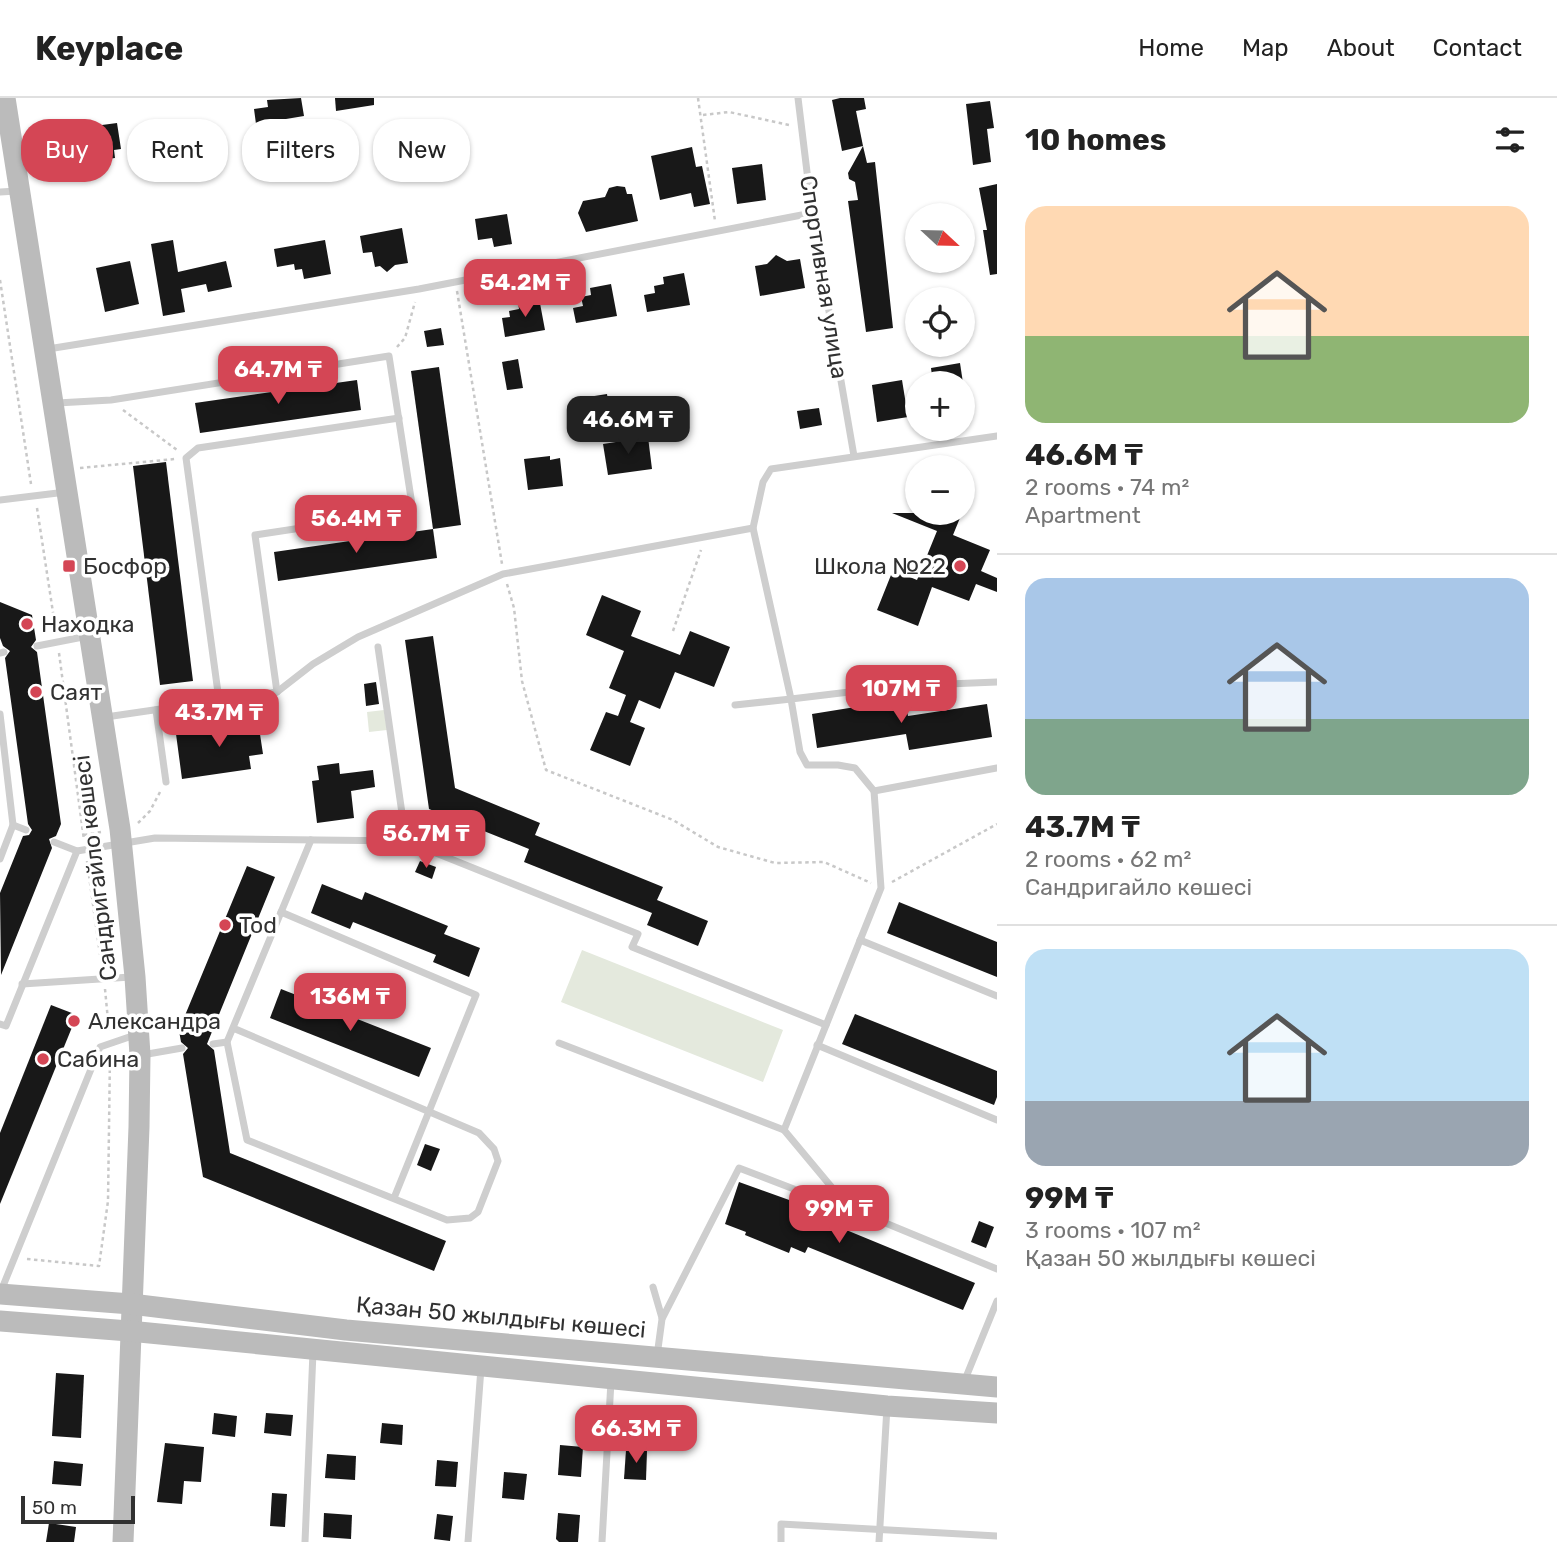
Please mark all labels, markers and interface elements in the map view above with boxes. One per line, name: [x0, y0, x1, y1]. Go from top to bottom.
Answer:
text: Keyplace: [35, 29, 183, 68]
text: Home: [1138, 34, 1204, 62]
text: Map: [1242, 34, 1289, 62]
text: About: [1327, 34, 1395, 62]
text: Contact: [1433, 34, 1522, 62]
chip: Buy: [21, 119, 113, 182]
chip: Rent: [127, 119, 228, 182]
chip: Filters: [242, 119, 359, 182]
chip: New: [373, 119, 470, 182]
icon: filters: [1491, 121, 1529, 159]
text: 10 homes: [1025, 122, 1166, 158]
street label: Спортивная улица: [794, 173, 854, 381]
north arrow: [905, 203, 975, 273]
map controls: [905, 203, 975, 525]
icon: home: [1214, 252, 1340, 378]
pin: 54.2M ₸: [460, 260, 590, 319]
text: 54.2M ₸: [480, 268, 570, 296]
button: locate: [905, 287, 975, 357]
pin: 64.7M ₸: [213, 346, 343, 406]
text: 64.7M ₸: [234, 355, 322, 383]
button: +: [905, 371, 975, 441]
pin: 46.6M ₸: [563, 396, 693, 456]
text: 46.6M ₸: [583, 405, 673, 433]
text: 46.6M ₸: [1025, 437, 1143, 473]
button: −: [905, 455, 975, 525]
text: 2 rooms · 74 m²: [1025, 473, 1189, 501]
pin: 56.4M ₸: [291, 496, 421, 555]
text: Apartment: [1025, 501, 1141, 529]
text: 56.4M ₸: [311, 504, 401, 532]
place label: Босфор: [83, 552, 167, 580]
place label: Школа №22: [814, 552, 946, 580]
marker: Босфор: [61, 558, 77, 574]
marker: Школа №22: [952, 558, 968, 574]
place label: Находка: [41, 610, 135, 638]
marker: Находка: [19, 616, 35, 632]
icon: home: [1214, 624, 1340, 750]
pin: 107M ₸: [844, 666, 958, 725]
text: 107M ₸: [862, 674, 940, 702]
place label: Саят: [50, 678, 103, 706]
marker: Саят: [28, 684, 44, 700]
pin: 43.7M ₸: [154, 690, 284, 749]
text: 43.7M ₸: [175, 698, 263, 726]
street label: Сандригайло көшесі: [67, 754, 123, 982]
text: 43.7M ₸: [1025, 809, 1140, 845]
pin: 56.7M ₸: [361, 810, 491, 870]
text: 56.7M ₸: [382, 819, 470, 847]
text: 2 rooms · 62 m²: [1025, 845, 1191, 873]
text: Сандригайло көшесі: [1025, 873, 1252, 901]
place label: Tod: [239, 911, 277, 939]
marker: Tod: [217, 917, 233, 933]
pin: 136M ₸: [293, 974, 407, 1033]
text: 136M ₸: [310, 982, 390, 1010]
icon: home: [1214, 995, 1340, 1121]
place label: Александра: [88, 1007, 221, 1035]
marker: Александра: [66, 1013, 82, 1029]
place label: Сабина: [57, 1045, 139, 1073]
marker: Сабина: [35, 1051, 51, 1067]
text: 99M ₸: [1025, 1180, 1114, 1216]
pin: 99M ₸: [790, 1186, 888, 1245]
text: 99M ₸: [805, 1194, 873, 1222]
text: 3 rooms · 107 m²: [1025, 1216, 1201, 1244]
text: Қазан 50 жылдығы көшесі: [1025, 1244, 1316, 1272]
street label: Қазан 50 жылдығы көшесі: [355, 1290, 647, 1344]
pin: 66.3M ₸: [571, 1406, 701, 1465]
text: 66.3M ₸: [591, 1414, 681, 1442]
scale bar: [21, 1493, 135, 1525]
text: 50 m: [32, 1496, 77, 1519]

